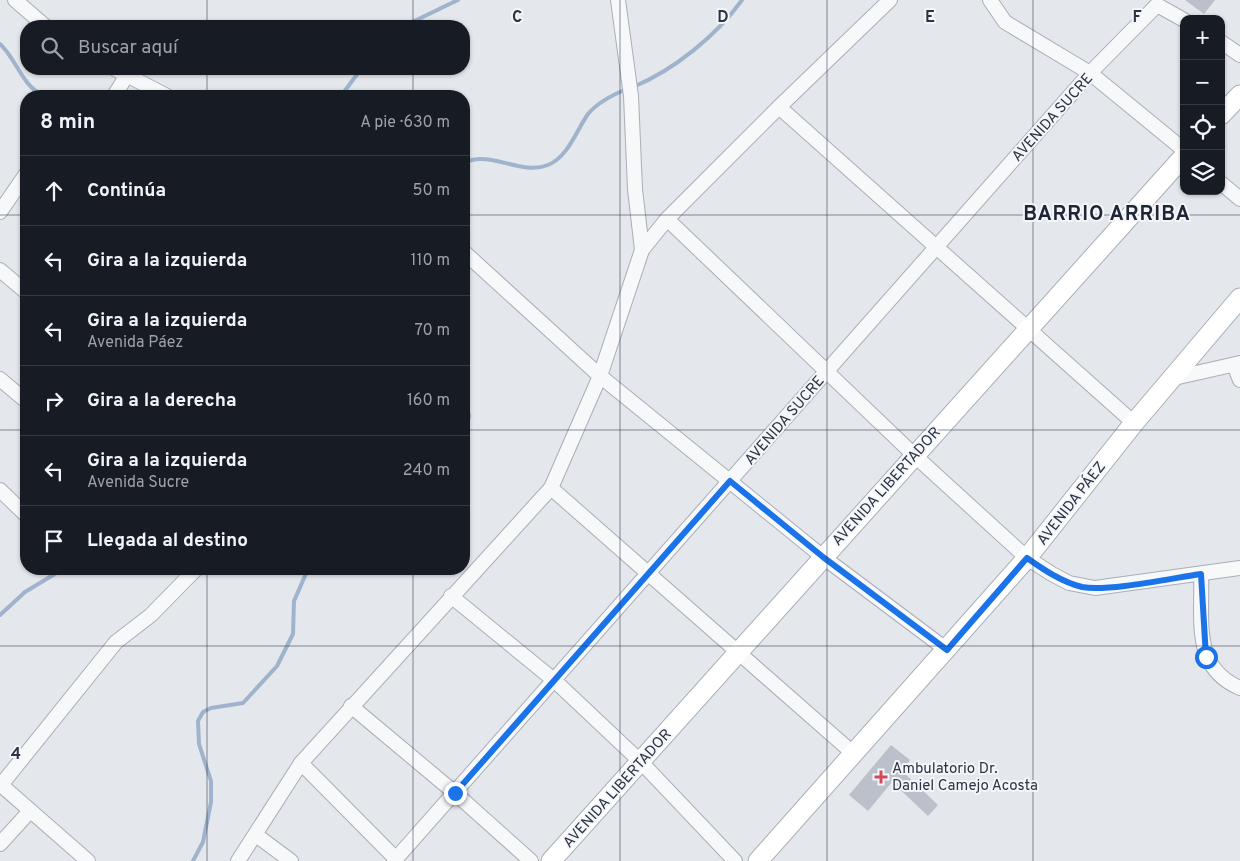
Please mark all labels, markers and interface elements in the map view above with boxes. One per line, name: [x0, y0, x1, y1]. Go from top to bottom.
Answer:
text: C: [512, 8, 522, 28]
text: D: [717, 8, 729, 28]
text: E: [925, 8, 935, 28]
text: F: [1132, 8, 1142, 28]
map controls: [1180, 15, 1225, 195]
button: +: [1180, 15, 1225, 60]
search box: [20, 20, 470, 75]
icon: search: [38, 34, 66, 62]
text: Buscar aquí: [78, 36, 178, 60]
button: −: [1180, 60, 1225, 105]
street label: AVENIDA SUCRE: [1008, 70, 1098, 166]
button: locate: [1180, 105, 1225, 150]
text: 8 min: [40, 109, 95, 136]
text: A pie · 630 m: [360, 113, 450, 133]
button: layers: [1180, 150, 1225, 195]
icon: ahead: [40, 177, 68, 205]
text: Continúa: [87, 179, 166, 203]
text: 50 m: [413, 181, 450, 201]
district label: BARRIO ARRIBA: [1023, 202, 1191, 228]
icon: left: [40, 247, 68, 275]
text: Gira a la izquierda: [87, 249, 247, 273]
text: 110 m: [410, 251, 450, 271]
text: Gira a la izquierda: [87, 309, 247, 333]
icon: left: [40, 317, 68, 345]
text: 70 m: [415, 321, 450, 341]
text: Avenida Páez: [87, 333, 183, 353]
street label: AVENIDA SUCRE: [741, 372, 829, 470]
icon: right: [40, 387, 68, 415]
text: Gira a la derecha: [87, 389, 237, 413]
text: 160 m: [407, 391, 450, 411]
street label: AVENIDA LIBERTADOR: [829, 424, 946, 550]
text: Gira a la izquierda: [87, 449, 247, 473]
icon: left: [40, 457, 68, 485]
street label: AVENIDA PÁEZ: [1033, 458, 1111, 550]
text: 240 m: [403, 461, 450, 481]
text: Avenida Sucre: [87, 473, 189, 493]
icon: arrive: [40, 527, 68, 555]
text: Llegada al destino: [87, 529, 248, 553]
route start: [1195, 646, 1218, 669]
street label: AVENIDA LIBERTADOR: [560, 726, 677, 852]
text: 4: [11, 745, 21, 765]
place label: Ambulatorio Dr. Daniel Camejo Acosta: [892, 760, 1038, 796]
marker: Ambulatorio Dr. Daniel Camejo Acosta: [874, 770, 888, 784]
route end: [444, 782, 467, 805]

